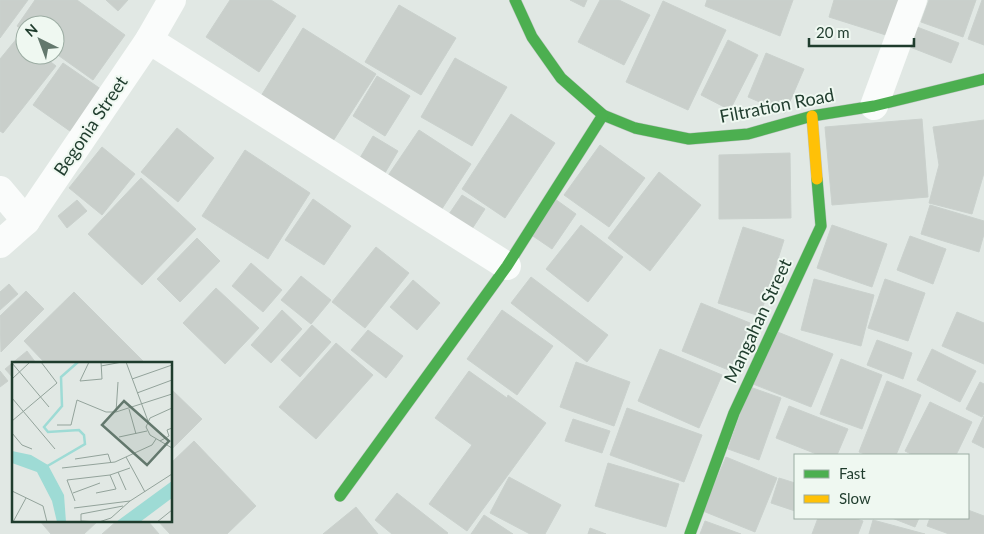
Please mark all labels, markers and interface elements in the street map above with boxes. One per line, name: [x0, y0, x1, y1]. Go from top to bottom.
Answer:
north arrow: [15, 15, 65, 65]
scale bar: [809, 15, 914, 47]
text: N: [21, 20, 41, 40]
text: 20 m: [816, 23, 850, 41]
street label: Begonia Street: [49, 71, 132, 180]
street label: Filtration Road: [718, 83, 836, 127]
street label: Mangahan Street: [719, 254, 796, 386]
inset map: [12, 362, 172, 522]
legend: [794, 454, 969, 519]
text: Fast: [839, 464, 866, 482]
text: Slow: [839, 489, 871, 507]

